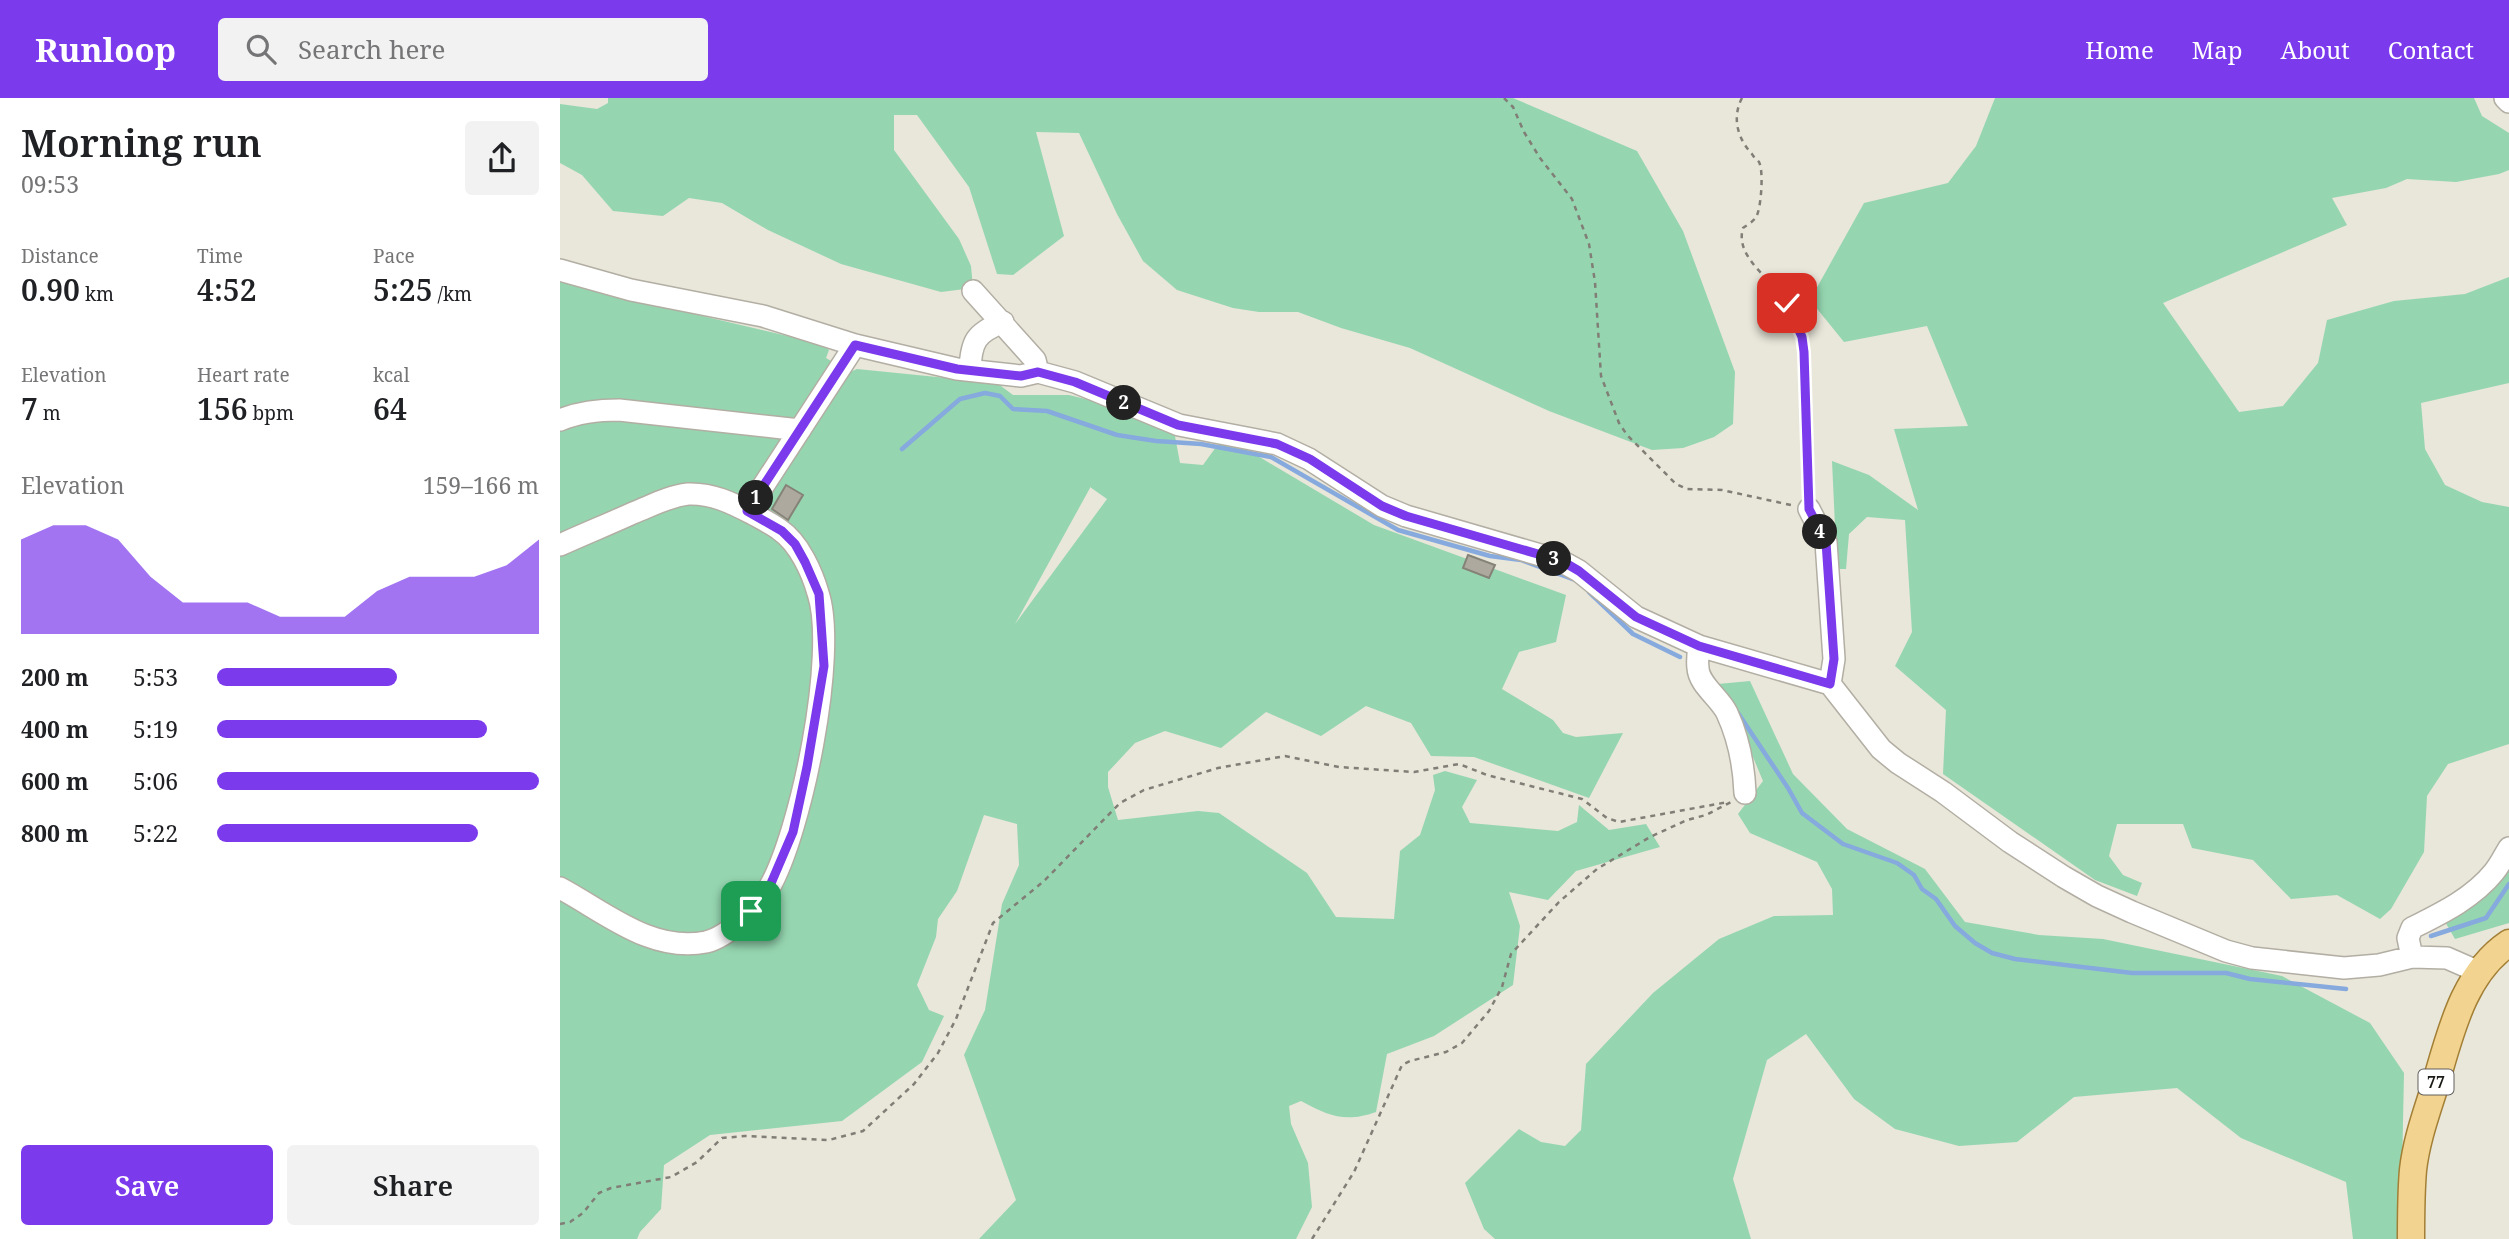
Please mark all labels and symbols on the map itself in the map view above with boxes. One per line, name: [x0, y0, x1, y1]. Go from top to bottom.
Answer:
pin: [1757, 273, 1817, 333]
pin: 2: [1106, 386, 1142, 420]
pin: 1: [738, 480, 774, 516]
pin: 4: [1802, 514, 1838, 550]
pin: 3: [1536, 542, 1572, 576]
pin: [721, 881, 781, 941]
road number: 77: [2418, 1070, 2454, 1094]

